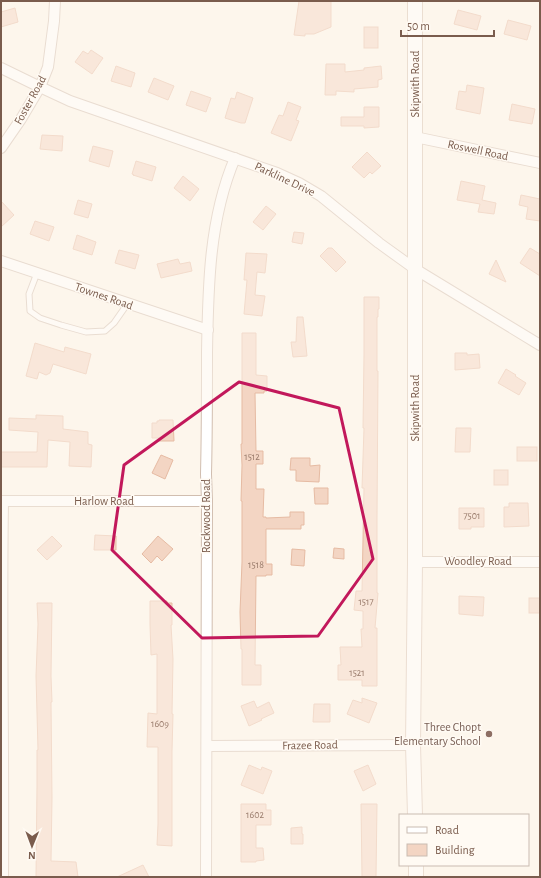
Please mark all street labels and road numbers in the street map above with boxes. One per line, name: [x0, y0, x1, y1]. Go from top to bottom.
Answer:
street label: Skipwith Road: [409, 51, 421, 117]
street label: Foster Road: [12, 73, 48, 127]
street label: Roswell Road: [447, 138, 509, 162]
street label: Parkline Drive: [253, 160, 317, 198]
street label: Townes Road: [73, 280, 135, 312]
street label: Skipwith Road: [409, 375, 421, 441]
street label: Rockwood Road: [200, 479, 212, 553]
street label: Harlow Road: [74, 495, 134, 507]
street label: Woodley Road: [444, 555, 512, 568]
street label: Frazee Road: [282, 739, 338, 751]

